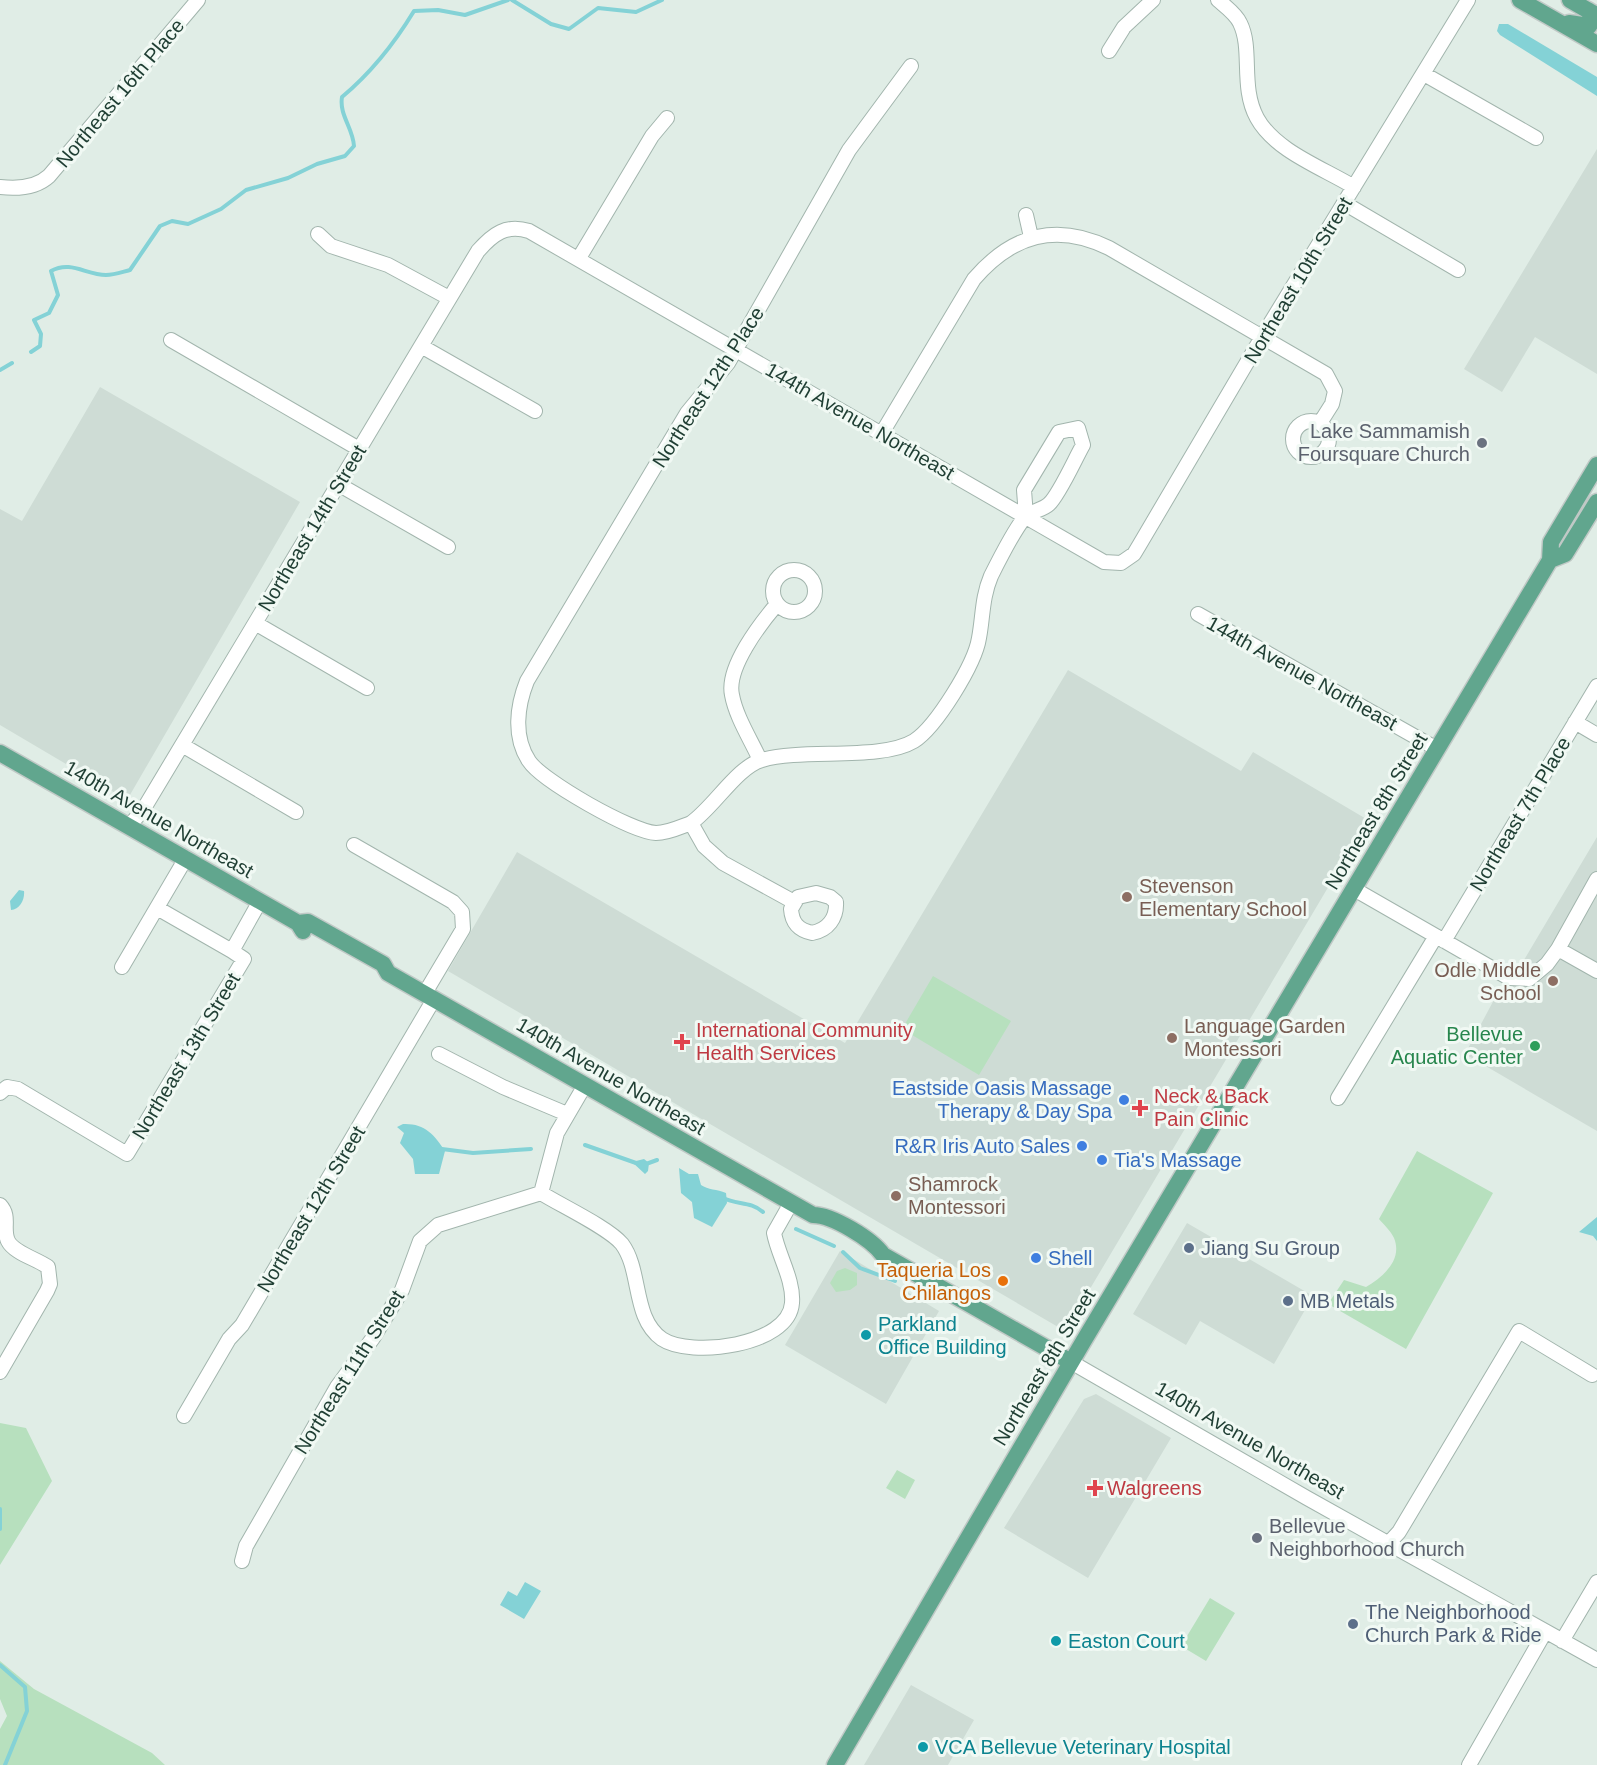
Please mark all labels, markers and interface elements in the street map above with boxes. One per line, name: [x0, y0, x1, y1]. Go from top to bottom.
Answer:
street label: Northeast 16th Place: [52, 14, 188, 172]
street label: Northeast 10th Street: [1240, 192, 1357, 367]
street label: Northeast 12th Place: [648, 303, 768, 471]
street label: 144th Avenue Northeast: [762, 358, 959, 484]
place label: Lake Sammamish Foursquare Church: [1298, 420, 1470, 465]
marker: Lake Sammamish Foursquare Church: [1475, 436, 1489, 450]
street label: Northeast 14th Street: [254, 440, 371, 615]
street label: 144th Avenue Northeast: [1203, 611, 1401, 735]
street label: Northeast 8th Street: [1320, 728, 1432, 893]
street label: Northeast 7th Place: [1465, 733, 1575, 895]
street label: 140th Avenue Northeast: [61, 756, 258, 882]
place label: Stevenson Elementary School: [1139, 875, 1307, 920]
marker: Stevenson Elementary School: [1120, 890, 1134, 904]
place label: Odle Middle School: [1434, 959, 1541, 1004]
street label: Northeast 13th Street: [128, 968, 245, 1143]
marker: Odle Middle School: [1546, 974, 1560, 988]
street label: 140th Avenue Northeast: [513, 1013, 710, 1139]
place label: Language Garden Montessori: [1184, 1015, 1345, 1060]
place label: International Community Health Services: [696, 1019, 913, 1064]
place label: Bellevue Aquatic Center: [1391, 1023, 1523, 1068]
marker: Language Garden Montessori: [1165, 1031, 1179, 1045]
marker: International Community Health Services: [673, 1033, 691, 1051]
marker: Bellevue Aquatic Center: [1528, 1039, 1542, 1053]
place label: Eastside Oasis Massage Therapy & Day Spa: [892, 1077, 1113, 1122]
place label: Neck & Back Pain Clinic: [1154, 1085, 1269, 1130]
marker: Eastside Oasis Massage Therapy & Day Spa: [1117, 1093, 1131, 1107]
marker: Neck & Back Pain Clinic: [1131, 1099, 1149, 1117]
street label: Northeast 12th Street: [253, 1121, 370, 1296]
place label: R&R Iris Auto Sales: [894, 1135, 1070, 1157]
marker: R&R Iris Auto Sales: [1075, 1139, 1089, 1153]
place label: Tia's Massage: [1114, 1149, 1242, 1171]
marker: Tia's Massage: [1095, 1153, 1109, 1167]
place label: Shamrock Montessori: [908, 1173, 1006, 1218]
marker: Shamrock Montessori: [889, 1189, 903, 1203]
place label: Jiang Su Group: [1201, 1237, 1340, 1259]
marker: Jiang Su Group: [1182, 1241, 1196, 1255]
place label: Shell: [1048, 1247, 1092, 1269]
marker: Shell: [1029, 1251, 1043, 1265]
place label: Taqueria Los Chilangos: [876, 1259, 991, 1304]
marker: Taqueria Los Chilangos: [996, 1274, 1010, 1288]
street label: Northeast 8th Street: [988, 1284, 1100, 1449]
street label: Northeast 11th Street: [290, 1286, 409, 1458]
place label: MB Metals: [1300, 1290, 1394, 1312]
marker: MB Metals: [1281, 1294, 1295, 1308]
place label: Parkland Office Building: [878, 1313, 1007, 1358]
marker: Parkland Office Building: [859, 1328, 873, 1342]
street label: 140th Avenue Northeast: [1152, 1377, 1349, 1503]
place label: Walgreens: [1107, 1477, 1202, 1499]
marker: Walgreens: [1088, 1481, 1102, 1495]
place label: Bellevue Neighborhood Church: [1269, 1515, 1465, 1560]
marker: Bellevue Neighborhood Church: [1250, 1531, 1264, 1545]
place label: The Neighborhood Church Park & Ride: [1365, 1601, 1542, 1646]
marker: The Neighborhood Church Park & Ride: [1346, 1617, 1360, 1631]
place label: Easton Court: [1068, 1630, 1185, 1652]
marker: Easton Court: [1049, 1634, 1063, 1648]
place label: VCA Bellevue Veterinary Hospital: [935, 1736, 1231, 1758]
marker: VCA Bellevue Veterinary Hospital: [916, 1740, 930, 1754]

